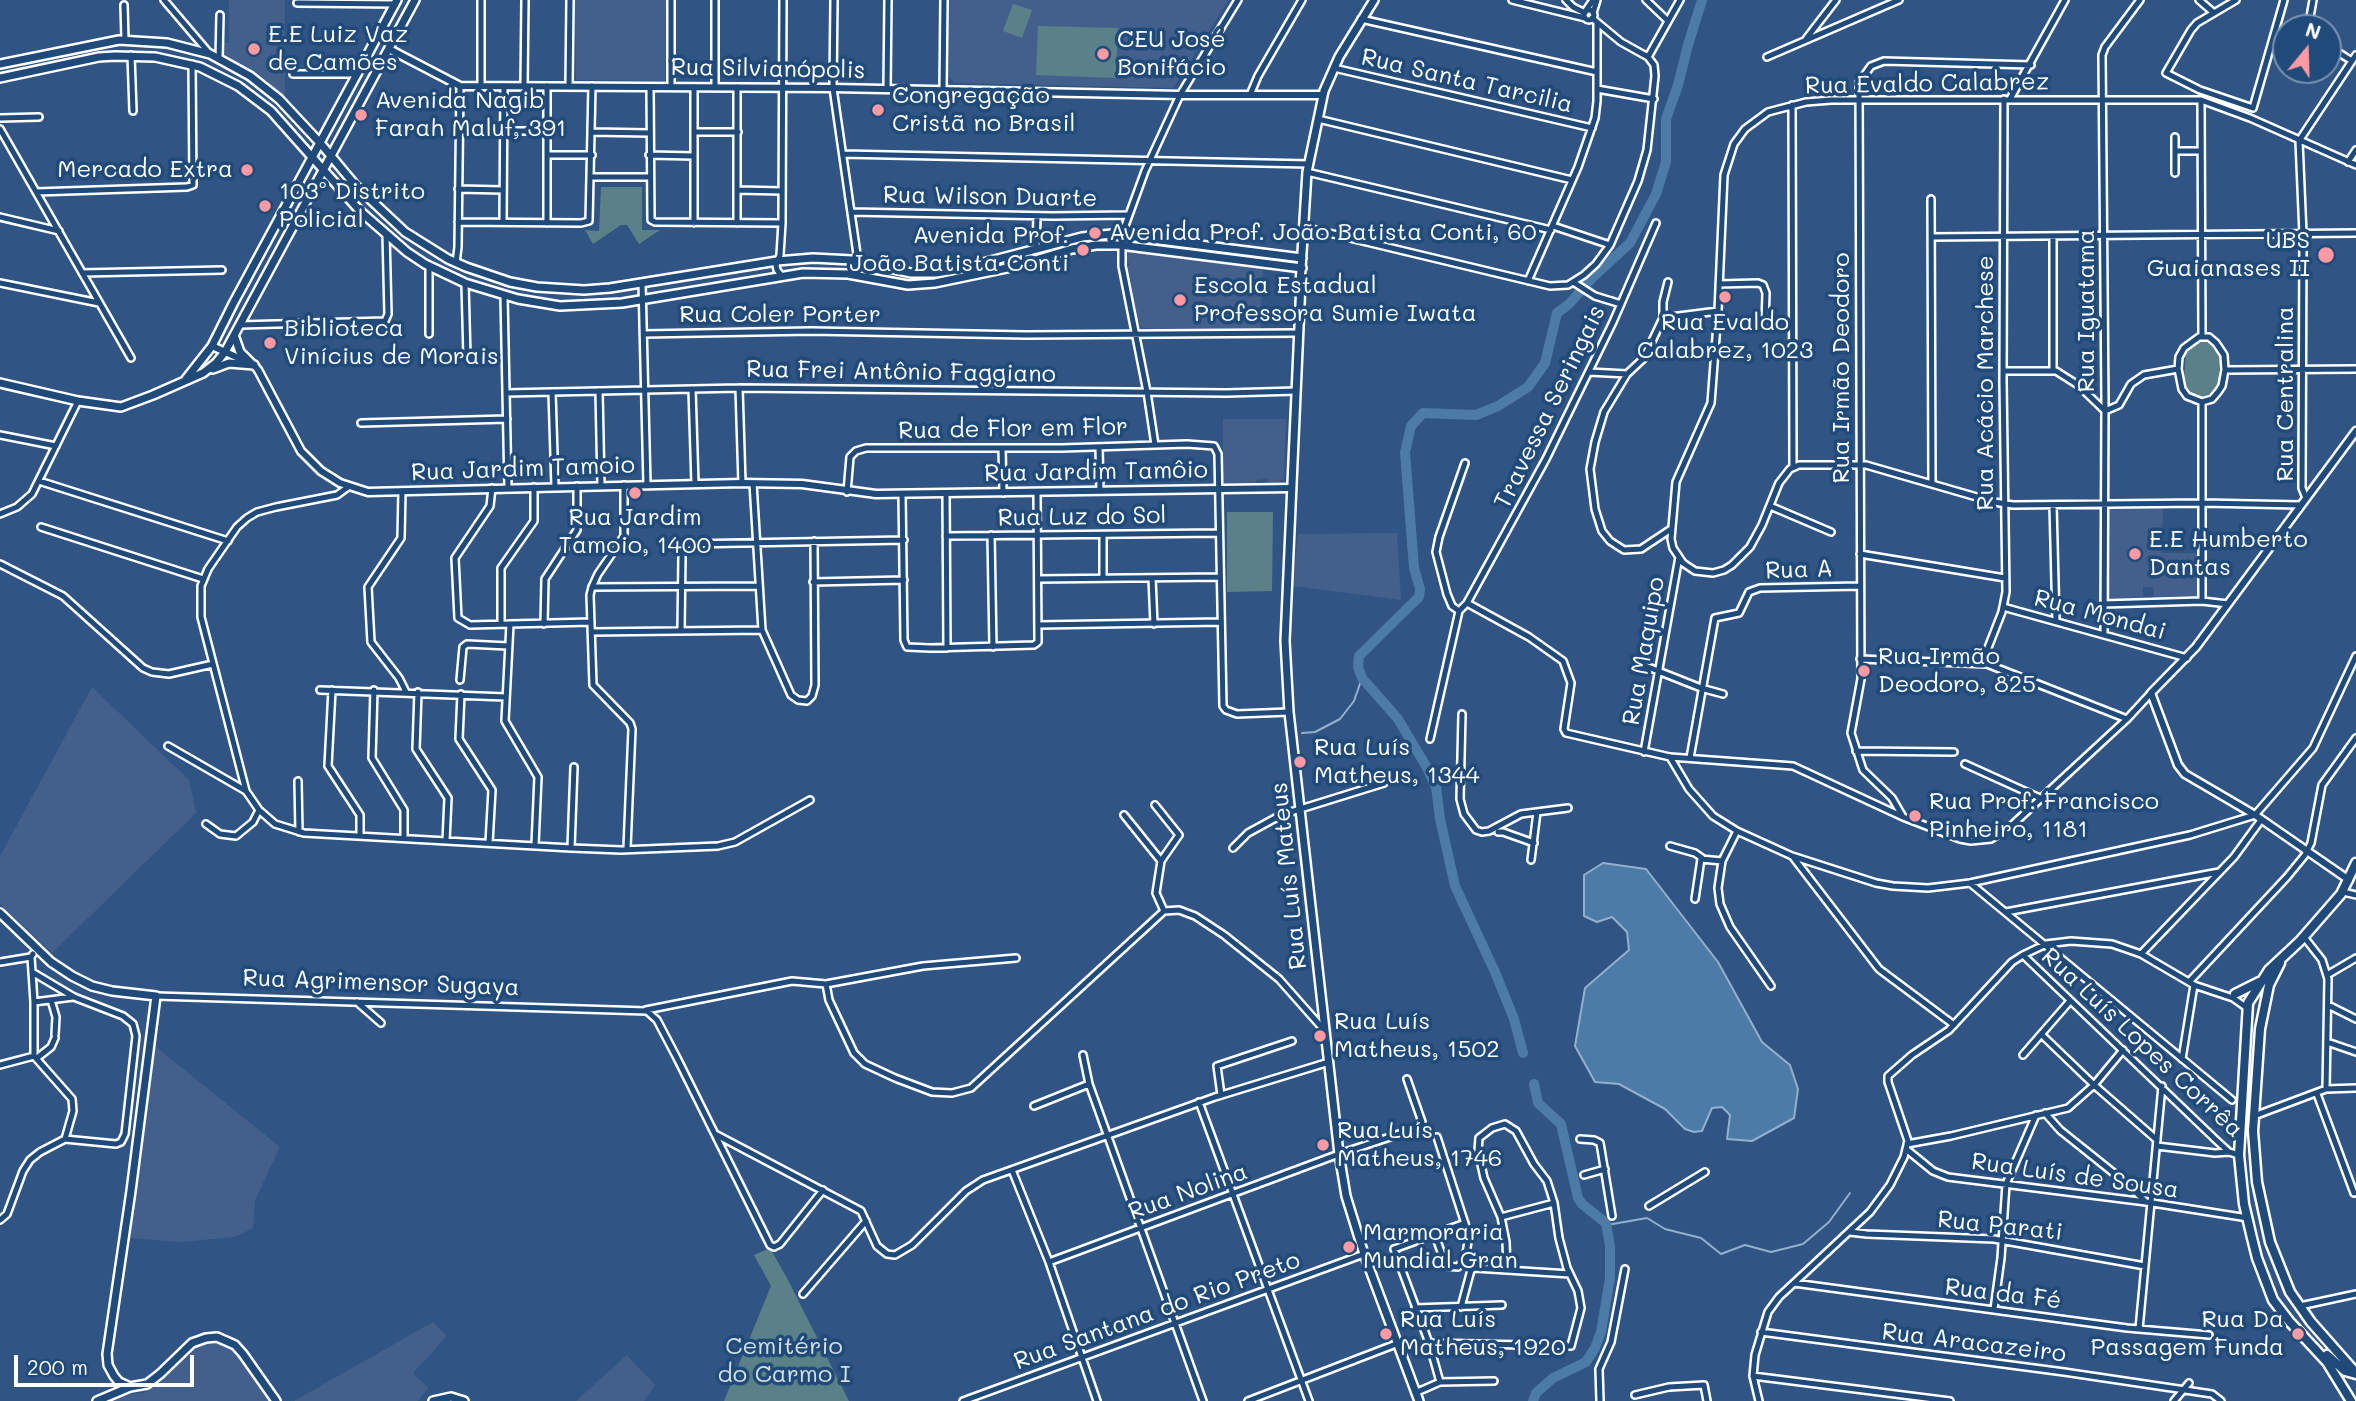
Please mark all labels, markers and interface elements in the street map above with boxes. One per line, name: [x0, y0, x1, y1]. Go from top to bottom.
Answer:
north arrow: [2272, 14, 2342, 84]
text: N: [2302, 16, 2324, 45]
place label: E.E Luiz Vaz de Camões: [268, 21, 408, 77]
place label: CEU José Bonifácio: [1117, 26, 1226, 82]
marker: E.E Luiz Vaz de Camões: [246, 41, 262, 57]
street label: Rua Santa Tarcilia: [1358, 43, 1576, 119]
marker: CEU José Bonifácio: [1095, 46, 1111, 62]
street label: Rua Silvianópolis: [670, 53, 866, 85]
street label: Rua Evaldo Calabrez: [1805, 67, 2049, 101]
place label: Congregação Cristã no Brasil: [892, 82, 1076, 138]
place label: Avenida Nagib Farah Maluf, 391: [375, 87, 567, 143]
marker: Congregação Cristã no Brasil: [870, 102, 886, 118]
marker: Avenida Nagib Farah Maluf, 391: [353, 107, 369, 123]
place label: Mercado Extra: [57, 156, 233, 184]
marker: Mercado Extra: [239, 162, 255, 178]
place label: 103º Distrito Policial: [279, 178, 425, 234]
street label: Rua Wilson Duarte: [883, 181, 1097, 213]
marker: 103º Distrito Policial: [257, 198, 273, 214]
place label: Avenida Prof. João Batista Conti, 60: [1109, 219, 1537, 247]
place label: Avenida Prof. João Batista Conti: [850, 222, 1069, 278]
marker: Avenida Prof. João Batista Conti, 60: [1087, 225, 1103, 241]
place label: UBS Guaianases II: [2147, 227, 2310, 283]
street label: Rua Iguatama: [2073, 229, 2101, 393]
marker: Avenida Prof. João Batista Conti: [1075, 242, 1091, 258]
marker: UBS Guaianases II: [2316, 245, 2336, 265]
street label: Rua Irmão Deodoro: [1828, 253, 1856, 483]
street label: Rua Acácio Marchese: [1972, 255, 2000, 511]
place label: Escola Estadual Professora Sumie Iwata: [1194, 272, 1477, 328]
marker: Rua Evaldo Calabrez, 1023: [1717, 289, 1733, 305]
marker: Escola Estadual Professora Sumie Iwata: [1172, 292, 1188, 308]
street label: Rua Coler Porter: [679, 301, 881, 329]
street label: Travessa Seringais: [1488, 301, 1612, 513]
street label: Rua Centralina: [2272, 306, 2300, 482]
place label: Rua Evaldo Calabrez, 1023: [1637, 309, 1813, 365]
place label: Biblioteca Vinícius de Morais: [284, 315, 499, 371]
marker: Biblioteca Vinícius de Morais: [262, 335, 278, 351]
street label: Rua Frei Antônio Faggiano: [746, 355, 1056, 389]
street label: Rua de Flor em Flor: [898, 413, 1128, 445]
street label: Rua Jardim Tamoio: [411, 451, 635, 487]
street label: Rua Jardim Tamôio: [984, 456, 1208, 488]
marker: Rua Jardim Tamoio, 1400: [627, 485, 643, 501]
street label: Rua Luz do Sol: [997, 501, 1167, 533]
place label: Rua Jardim Tamoio, 1400: [559, 504, 711, 560]
place label: E.E Humberto Dantas: [2149, 526, 2308, 582]
marker: E.E Humberto Dantas: [2127, 546, 2143, 562]
street label: Rua A: [1765, 554, 1833, 586]
street label: Rua Maquipo: [1617, 575, 1671, 727]
street label: Rua Mondai: [2031, 584, 2169, 646]
place label: Rua Irmão Deodoro, 825: [1878, 643, 2036, 699]
marker: Rua Irmão Deodoro, 825: [1856, 663, 1872, 679]
place label: Rua Luís Matheus, 1344: [1314, 734, 1480, 790]
marker: Rua Luís Matheus, 1344: [1292, 754, 1308, 770]
street label: Rua Luís Mateus: [1265, 781, 1313, 971]
place label: Rua Prof. Francisco Pinheiro, 1181: [1929, 788, 2159, 844]
marker: Rua Prof. Francisco Pinheiro, 1181: [1907, 808, 1923, 824]
street label: Rua Luís Lopes Corrêa: [2035, 942, 2249, 1144]
street label: Rua Agrimensor Sugaya: [242, 964, 520, 1002]
place label: Rua Luís Matheus, 1502: [1334, 1008, 1500, 1064]
marker: Rua Luís Matheus, 1502: [1312, 1028, 1328, 1044]
place label: Rua Luís Matheus, 1746: [1337, 1117, 1502, 1173]
marker: Rua Luís Matheus, 1746: [1315, 1137, 1331, 1153]
street label: Rua Luís de Sousa: [1970, 1147, 2180, 1205]
street label: Rua Nolina: [1124, 1157, 1252, 1227]
street label: Rua Parati: [1936, 1205, 2064, 1247]
place label: Marmoraria Mundial Gran: [1363, 1219, 1518, 1275]
marker: Marmoraria Mundial Gran: [1341, 1239, 1357, 1255]
street label: Rua Santana do Rio Preto: [1010, 1246, 1304, 1376]
street label: Rua da Fé: [1943, 1273, 2063, 1315]
place label: Rua Luís Matheus, 1920: [1400, 1306, 1566, 1362]
place label: Rua Da Passagem Funda: [2091, 1306, 2284, 1362]
street label: Rua Aracazeiro: [1880, 1317, 2068, 1369]
marker: Rua Luís Matheus, 1920: [1378, 1326, 1394, 1342]
marker: Rua Da Passagem Funda: [2290, 1326, 2306, 1342]
park label: Cemitério do Carmo I: [718, 1333, 850, 1389]
scale bar: [18, 1342, 198, 1386]
text: 200 m: [27, 1353, 88, 1380]

